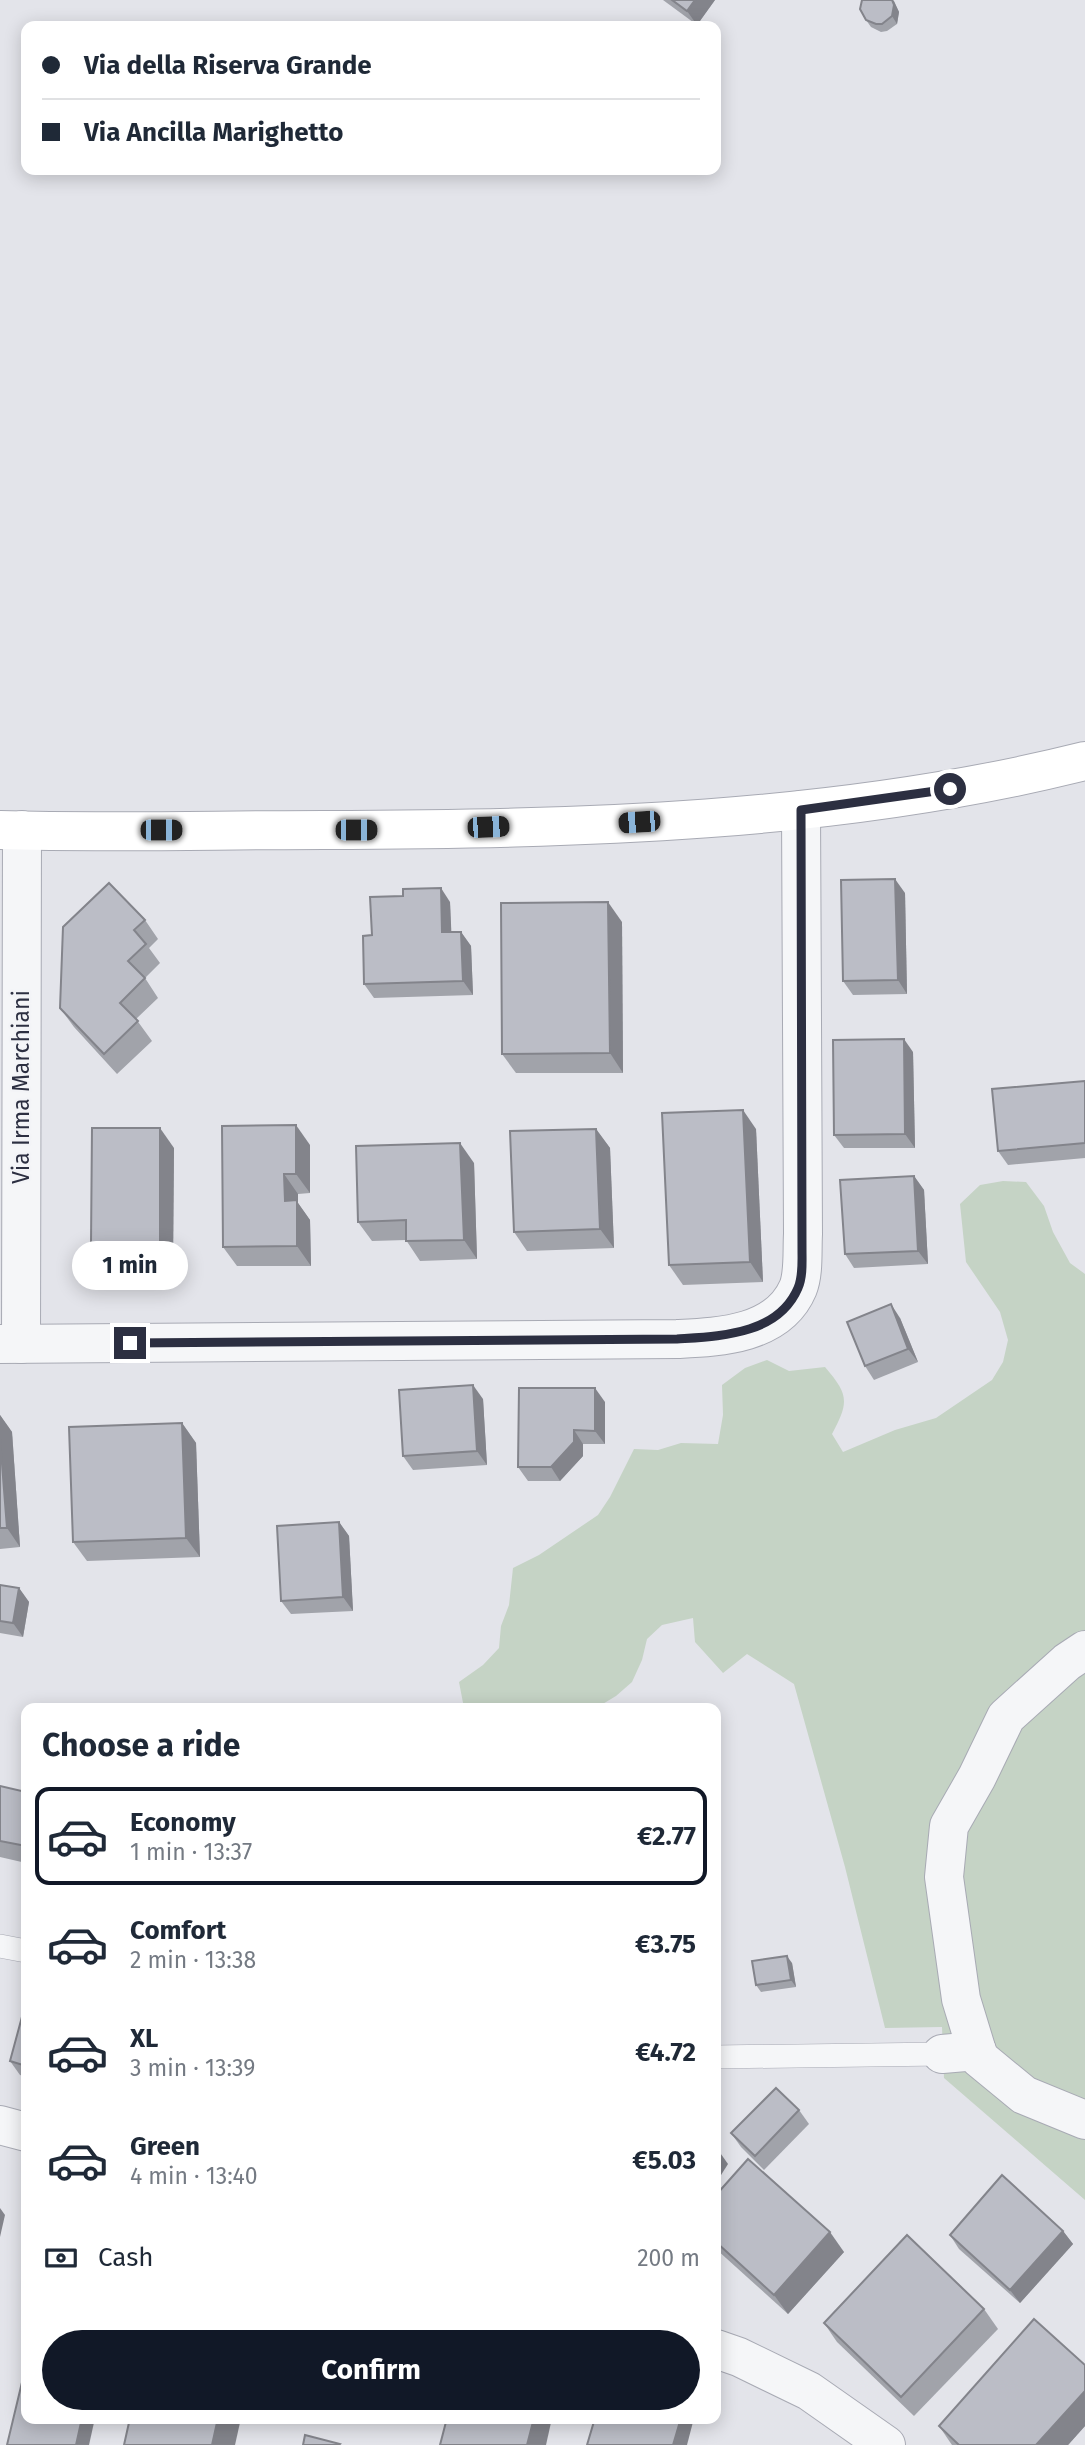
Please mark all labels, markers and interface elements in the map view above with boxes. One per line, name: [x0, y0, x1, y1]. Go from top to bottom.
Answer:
text: Via della Riserva Grande: [84, 50, 372, 81]
text: Via Ancilla Marighetto: [84, 117, 343, 148]
route start: [934, 773, 966, 805]
car: [618, 810, 661, 834]
car: [467, 816, 510, 838]
car: [141, 820, 183, 841]
car: [336, 820, 378, 841]
street label: Via Irma Marchiani: [7, 990, 35, 1184]
callout: 1 min: [72, 1242, 188, 1290]
text: 1 min: [102, 1251, 158, 1279]
route end: [114, 1327, 146, 1359]
text: Choose a ride: [42, 1726, 240, 1764]
icon: car: [46, 1805, 109, 1868]
text: Economy: [130, 1807, 236, 1838]
text: €2.77: [637, 1821, 696, 1852]
text: 1 min · 13:37: [130, 1838, 252, 1866]
icon: car: [46, 1913, 109, 1976]
text: Comfort: [130, 1915, 226, 1946]
text: €3.75: [635, 1929, 696, 1960]
text: 2 min · 13:38: [130, 1946, 256, 1974]
icon: car: [46, 2021, 109, 2084]
text: XL: [130, 2023, 158, 2054]
text: €4.72: [635, 2037, 696, 2068]
text: 3 min · 13:39: [130, 2054, 255, 2082]
icon: car: [46, 2129, 109, 2192]
text: Green: [130, 2131, 200, 2162]
text: €5.03: [632, 2145, 696, 2176]
text: 4 min · 13:40: [130, 2162, 258, 2190]
icon: cash: [42, 2239, 80, 2277]
text: Cash: [98, 2242, 154, 2273]
text: 200 m: [637, 2244, 700, 2272]
button: Confirm: [42, 2330, 700, 2410]

